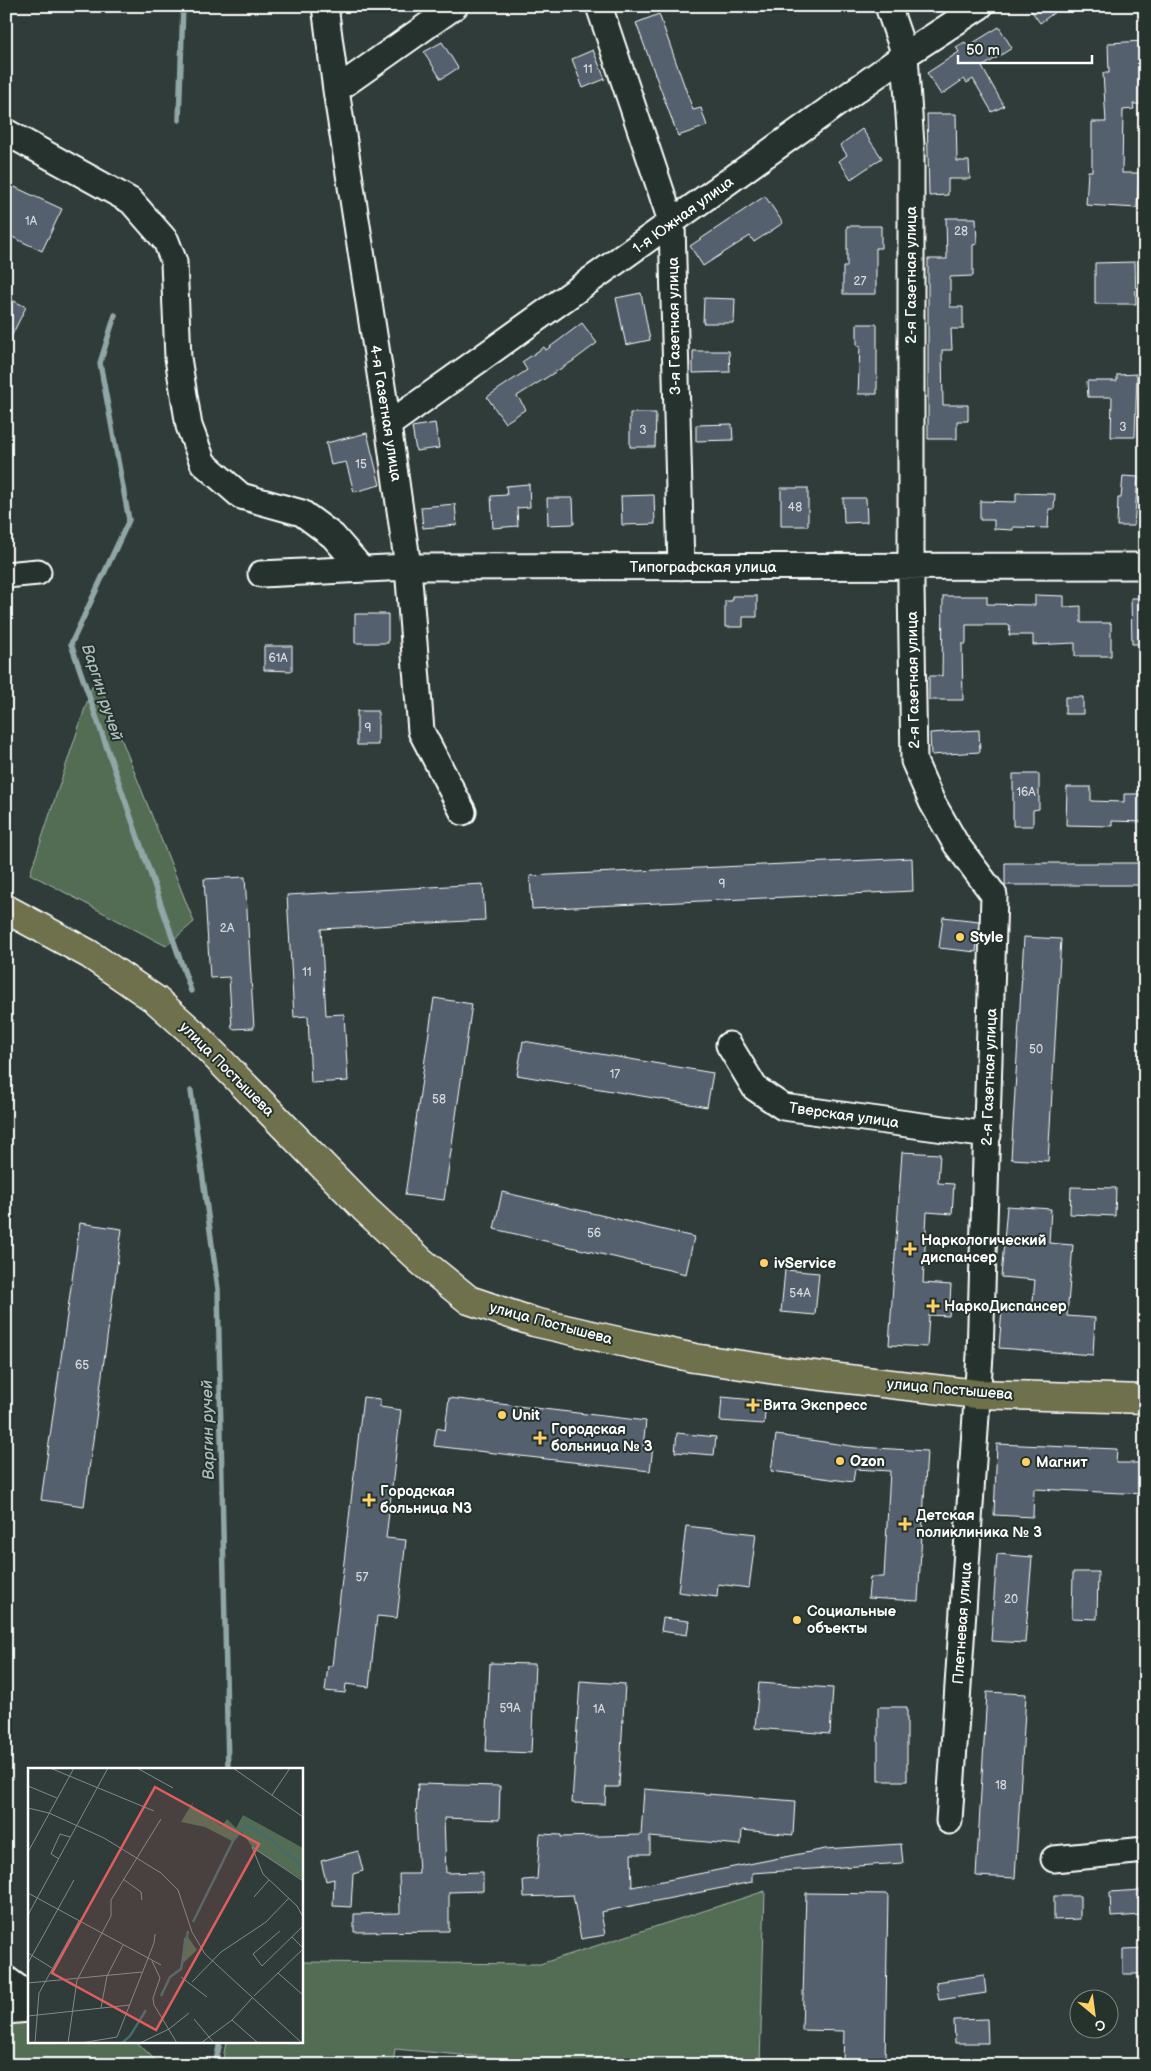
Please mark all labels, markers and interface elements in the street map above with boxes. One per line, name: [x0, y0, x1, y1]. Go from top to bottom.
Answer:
scale bar: [958, 32, 1092, 64]
text: 50 m: [966, 41, 1000, 60]
house number: 11: [583, 62, 593, 77]
street label: 1-я Южная улица: [629, 172, 738, 258]
street label: 2-я Газетная улица: [902, 206, 921, 344]
house number: 1А: [25, 214, 38, 229]
house number: 28: [954, 224, 968, 239]
street label: 3-я Газетная улица: [664, 257, 685, 395]
house number: 27: [854, 274, 867, 289]
street label: 4-я Газетная улица: [365, 343, 406, 483]
house number: 3: [1119, 420, 1127, 435]
house number: 3: [639, 423, 647, 438]
house number: 15: [355, 457, 367, 472]
house number: 48: [788, 500, 802, 515]
street label: Типографская улица: [629, 558, 777, 577]
street label: 2-я Газетная улица: [903, 611, 924, 749]
water label: Варгин ручей: [77, 642, 126, 743]
house number: 61А: [268, 651, 288, 666]
house number: 9: [365, 721, 372, 736]
house number: 16А: [1016, 785, 1036, 800]
house number: 9: [719, 877, 726, 892]
house number: 2А: [220, 921, 235, 936]
place label: Style: [970, 928, 1004, 947]
marker: Style: [954, 931, 966, 943]
house number: 11: [302, 965, 312, 980]
street label: 2-я Газетная улица: [978, 1008, 1001, 1146]
street label: улица Постышева: [175, 1018, 278, 1121]
house number: 50: [1029, 1042, 1043, 1057]
house number: 17: [610, 1067, 620, 1082]
house number: 58: [432, 1092, 446, 1107]
street label: Тверская улица: [788, 1098, 900, 1133]
house number: 56: [587, 1226, 601, 1241]
place label: Наркологический диспансер: [920, 1231, 1047, 1267]
marker: Наркологический диспансер: [903, 1242, 917, 1256]
place label: ivService: [774, 1254, 837, 1273]
marker: ivService: [758, 1257, 770, 1269]
house number: 54А: [789, 1286, 811, 1301]
place label: НаркоДиспансер: [944, 1297, 1067, 1316]
street label: улица Постышева: [487, 1298, 614, 1349]
marker: НаркоДиспансер: [926, 1299, 940, 1313]
house number: 65: [75, 1358, 89, 1373]
street label: улица Постышева: [886, 1375, 1014, 1404]
water label: Варгин ручей: [198, 1380, 219, 1480]
place label: Вита Экспресс: [763, 1396, 868, 1415]
marker: Вита Экспресс: [747, 1399, 759, 1411]
place label: Unit: [512, 1406, 540, 1425]
marker: Unit: [496, 1409, 508, 1421]
place label: Городская больница № 3: [551, 1420, 653, 1456]
marker: Городская больница № 3: [533, 1431, 547, 1445]
place label: Ozon: [850, 1452, 885, 1471]
place label: Магнит: [1036, 1453, 1088, 1472]
marker: Ozon: [834, 1455, 846, 1467]
marker: Магнит: [1020, 1456, 1032, 1468]
place label: Городская больница N3: [380, 1482, 472, 1518]
marker: Городская больница N3: [362, 1493, 376, 1507]
place label: Детская поликлиника № 3: [916, 1506, 1042, 1542]
marker: Детская поликлиника № 3: [898, 1517, 912, 1531]
street label: Плетневая улица: [949, 1561, 976, 1685]
house number: 57: [356, 1570, 368, 1585]
house number: 20: [1004, 1592, 1018, 1607]
place label: Социальные объекты: [807, 1602, 896, 1638]
marker: Социальные объекты: [791, 1614, 803, 1626]
house number: 59А: [499, 1701, 521, 1716]
house number: 1А: [593, 1702, 606, 1717]
inset map: [28, 1768, 302, 2044]
house number: 18: [995, 1778, 1007, 1793]
north arrow: [1068, 1988, 1118, 2038]
text: С: [1091, 2015, 1108, 2035]

